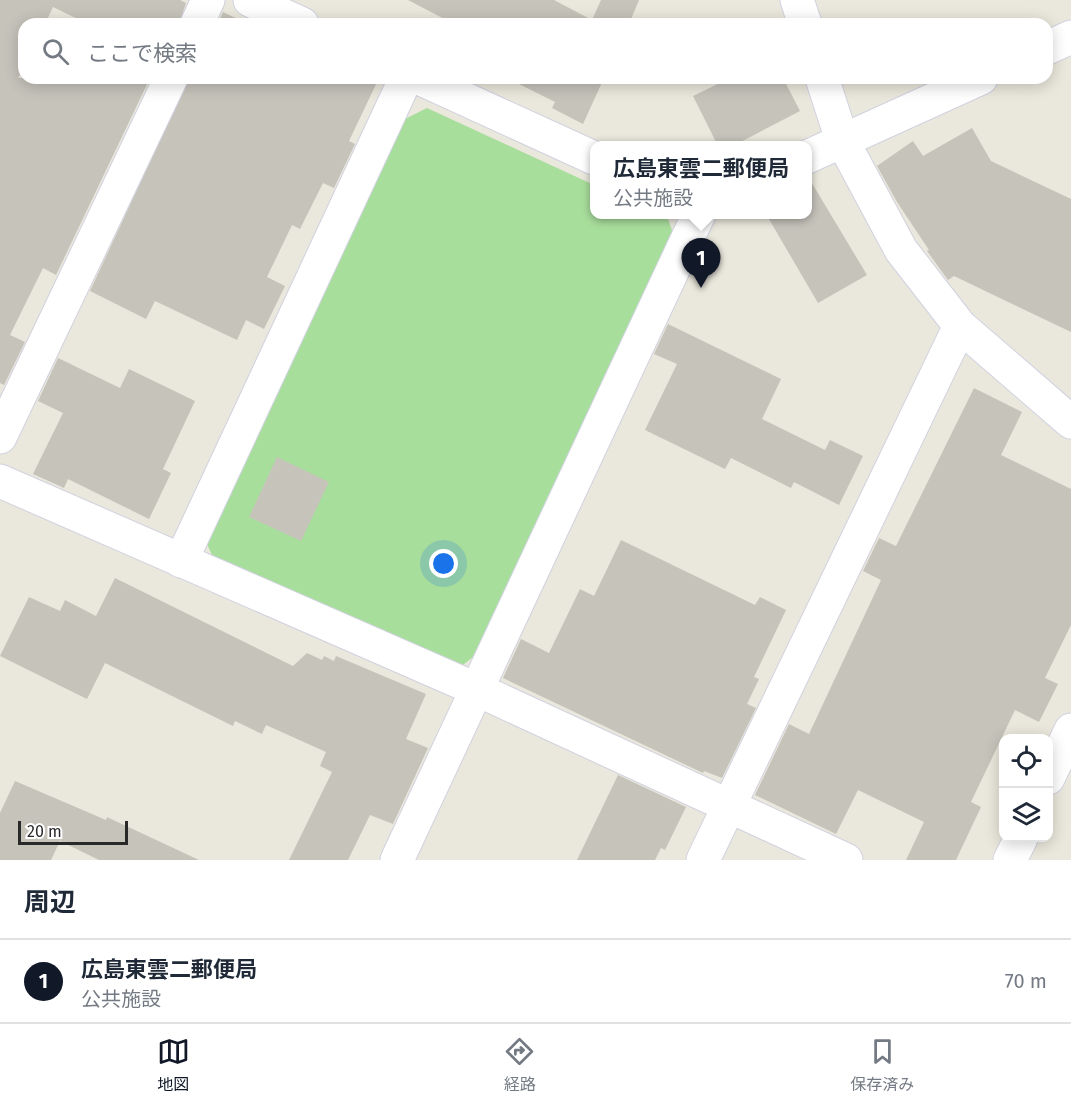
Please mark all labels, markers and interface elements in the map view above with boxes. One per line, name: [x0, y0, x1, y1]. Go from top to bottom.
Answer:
search box: [18, 18, 1053, 84]
icon: search: [39, 35, 72, 68]
text: ここで検索: [87, 40, 197, 67]
popup: [590, 141, 812, 219]
text: 広島東雲二郵便局: [613, 155, 789, 182]
text: 公共施設: [613, 186, 693, 210]
pin: 1: [682, 238, 720, 288]
your location: [429, 549, 458, 578]
map controls: [999, 734, 1053, 842]
button: locate: [999, 734, 1053, 788]
button: layers: [999, 788, 1053, 842]
scale bar: [18, 818, 128, 846]
text: 20 m: [27, 822, 62, 841]
text: 周辺: [24, 887, 76, 918]
text: 広島東雲二郵便局: [81, 956, 257, 983]
text: 1: [39, 969, 48, 993]
text: 70 m: [1005, 969, 1047, 993]
text: 公共施設: [81, 987, 161, 1011]
tab: 地図: [157, 1035, 190, 1095]
tab: 経路: [503, 1035, 536, 1095]
tab: 保存済み: [850, 1035, 914, 1095]

